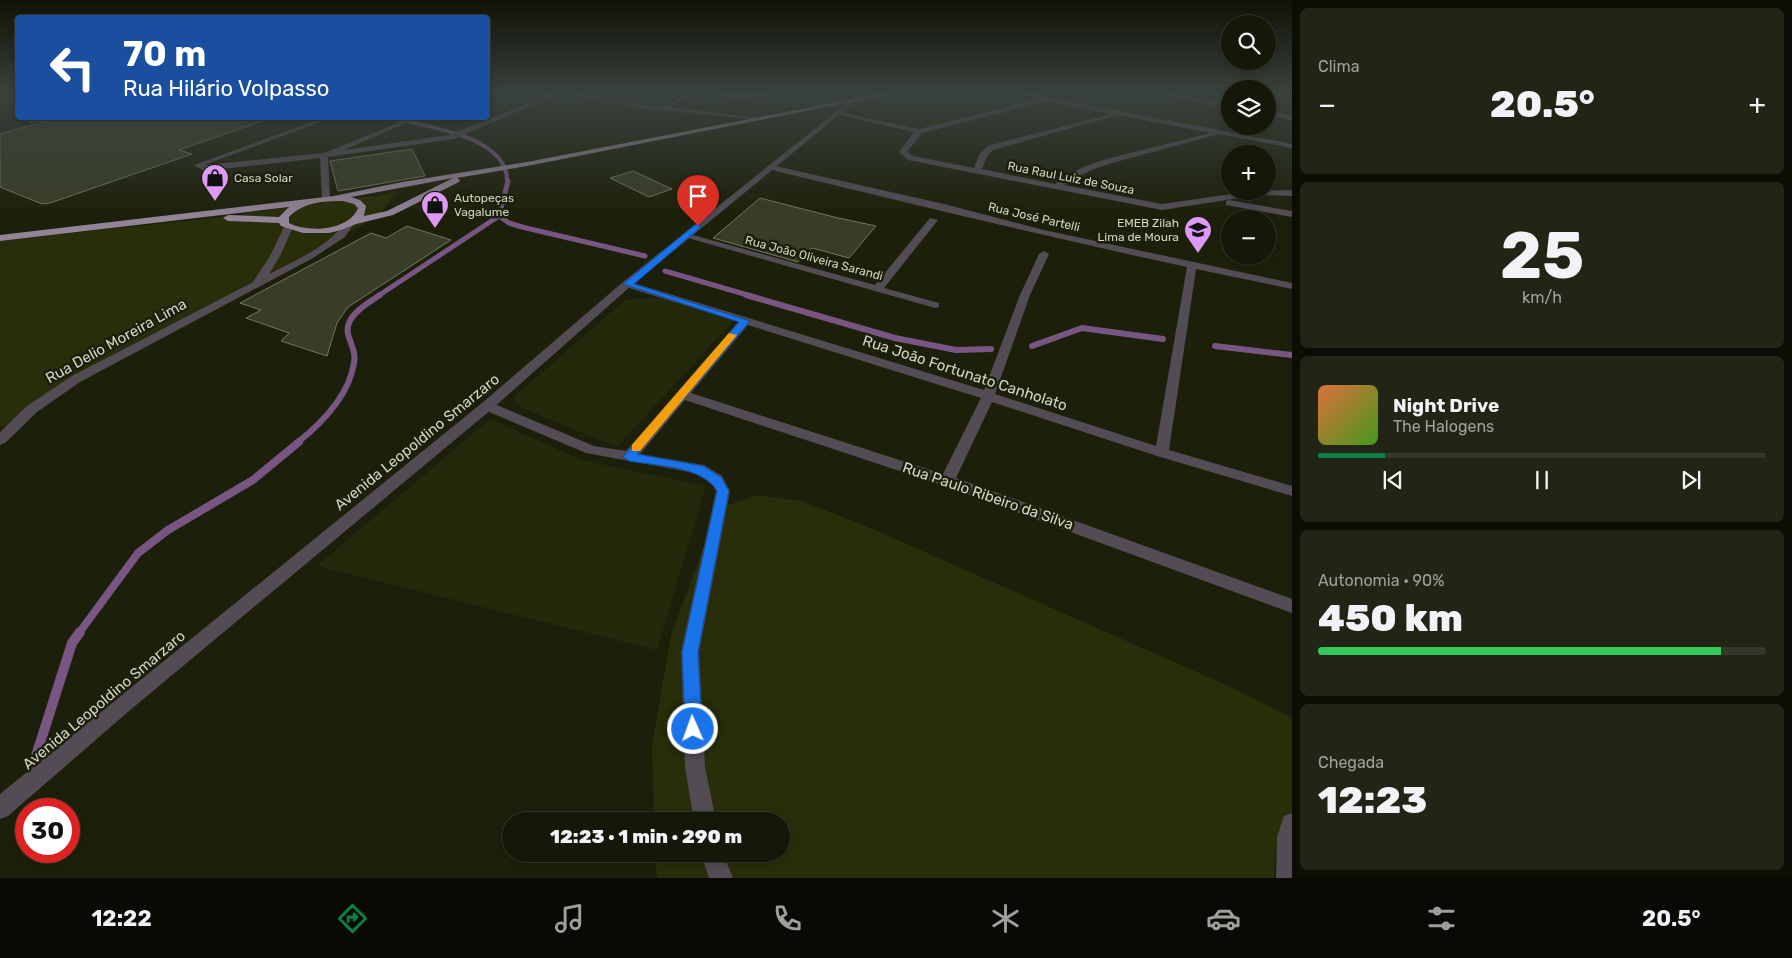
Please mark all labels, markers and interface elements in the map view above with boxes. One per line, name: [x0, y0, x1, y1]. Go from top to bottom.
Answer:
map controls: [1221, 15, 1276, 265]
button: search: [1221, 15, 1276, 70]
text: 70 m: [123, 33, 206, 75]
icon: left: [40, 35, 105, 100]
text: Clima: [1318, 57, 1359, 76]
text: Rua Hilário Volpasso: [123, 75, 329, 102]
button: layers: [1221, 80, 1276, 135]
text: 20.5°: [1490, 81, 1595, 127]
text: −: [1318, 88, 1336, 121]
text: +: [1749, 88, 1766, 121]
button: +: [1221, 145, 1276, 200]
street label: Rua Raul Luiz de Souza: [1006, 159, 1136, 197]
shop icon: Casa Solar: [200, 163, 230, 202]
place label: Casa Solar: [234, 171, 293, 185]
pin: [677, 175, 719, 226]
icon: arrive: [684, 182, 712, 210]
shop icon: Autopeças Vagalume: [420, 190, 450, 229]
place label: Autopeças Vagalume: [454, 191, 514, 219]
street label: Rua José Partelli: [987, 200, 1081, 234]
button: −: [1221, 210, 1276, 265]
school or university icon: EMEB Zilah Lima de Moura: [1183, 215, 1213, 254]
place label: EMEB Zilah Lima de Moura: [1098, 216, 1179, 244]
text: 25: [1500, 217, 1584, 294]
street label: Rua João Oliveira Sarandi: [744, 233, 885, 283]
text: km/h: [1522, 288, 1562, 307]
street label: Rua Delio Moreira Lima: [42, 295, 190, 387]
street label: Rua João Fortunato Canholato: [860, 331, 1070, 415]
street label: Avenida Leopoldino Smarzaro: [331, 370, 503, 514]
text: Night Drive: [1393, 394, 1499, 417]
text: The Halogens: [1393, 417, 1494, 436]
street label: Rua Paulo Ribeiro da Silva: [900, 458, 1076, 534]
icon: previous: [1379, 466, 1407, 494]
icon: pause: [1528, 466, 1556, 494]
icon: next: [1677, 466, 1705, 494]
text: Autonomia · 90%: [1318, 571, 1444, 590]
text: 450 km: [1318, 595, 1463, 641]
street label: Avenida Leopoldino Smarzaro: [19, 627, 189, 773]
position arrow: [666, 702, 718, 754]
text: Chegada: [1318, 753, 1384, 772]
text: 12:23: [1318, 777, 1427, 823]
speed limit sign: 30: [15, 798, 80, 863]
text: 12:23 · 1 min · 290 m: [550, 825, 742, 848]
icon: directions: [335, 901, 370, 936]
icon: music: [552, 901, 587, 936]
icon: phone: [770, 901, 805, 936]
icon: climate: [988, 901, 1023, 936]
icon: car: [1206, 901, 1241, 936]
icon: filters: [1424, 901, 1459, 936]
text: 12:22: [91, 905, 152, 932]
text: 20.5°: [1642, 905, 1701, 932]

